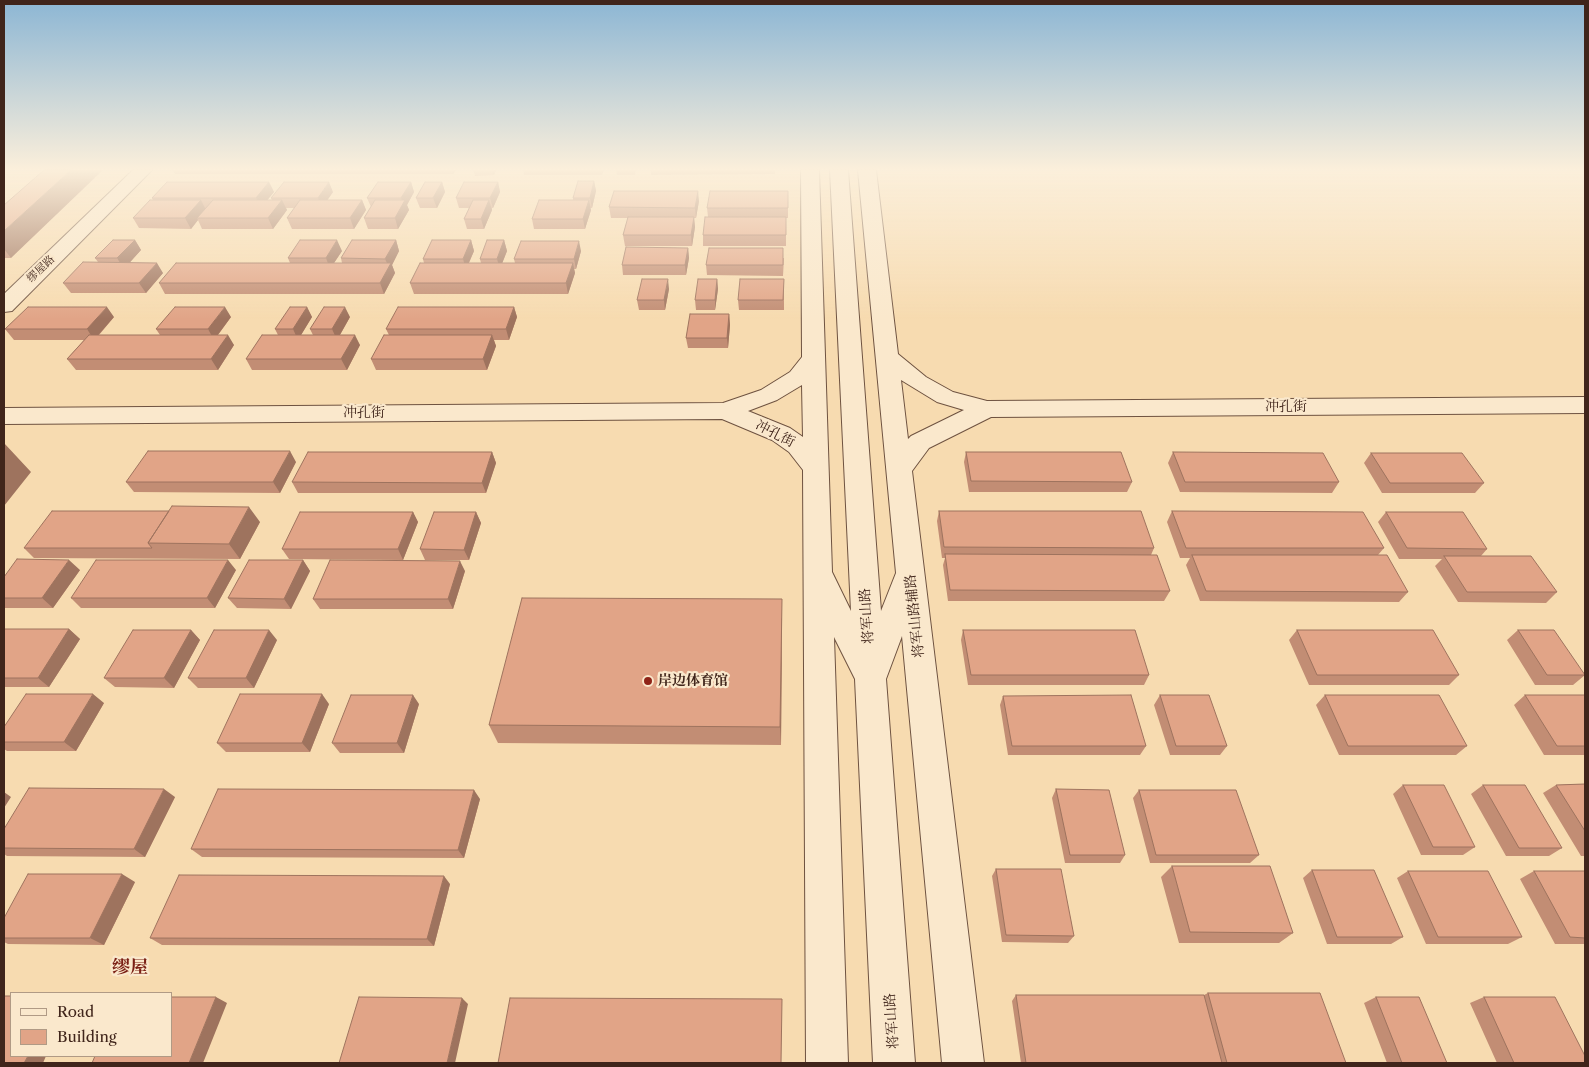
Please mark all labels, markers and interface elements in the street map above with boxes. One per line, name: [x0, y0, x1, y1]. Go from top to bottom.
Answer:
street label: 缪屋路: [25, 253, 57, 285]
street label: 冲孔街: [1265, 399, 1307, 415]
street label: 冲孔街: [343, 405, 385, 421]
street label: 冲孔街: [752, 417, 798, 451]
street label: 将军山路辅路: [902, 573, 928, 659]
street label: 将军山路: [857, 587, 877, 645]
place label: 岸边体育馆: [658, 673, 728, 689]
marker: 岸边体育馆: [642, 675, 654, 687]
district label: 缪屋: [112, 957, 148, 979]
legend: [10, 992, 172, 1057]
street label: 将军山路: [882, 992, 902, 1050]
text: Road: [57, 1002, 94, 1021]
text: Building: [57, 1027, 117, 1046]

